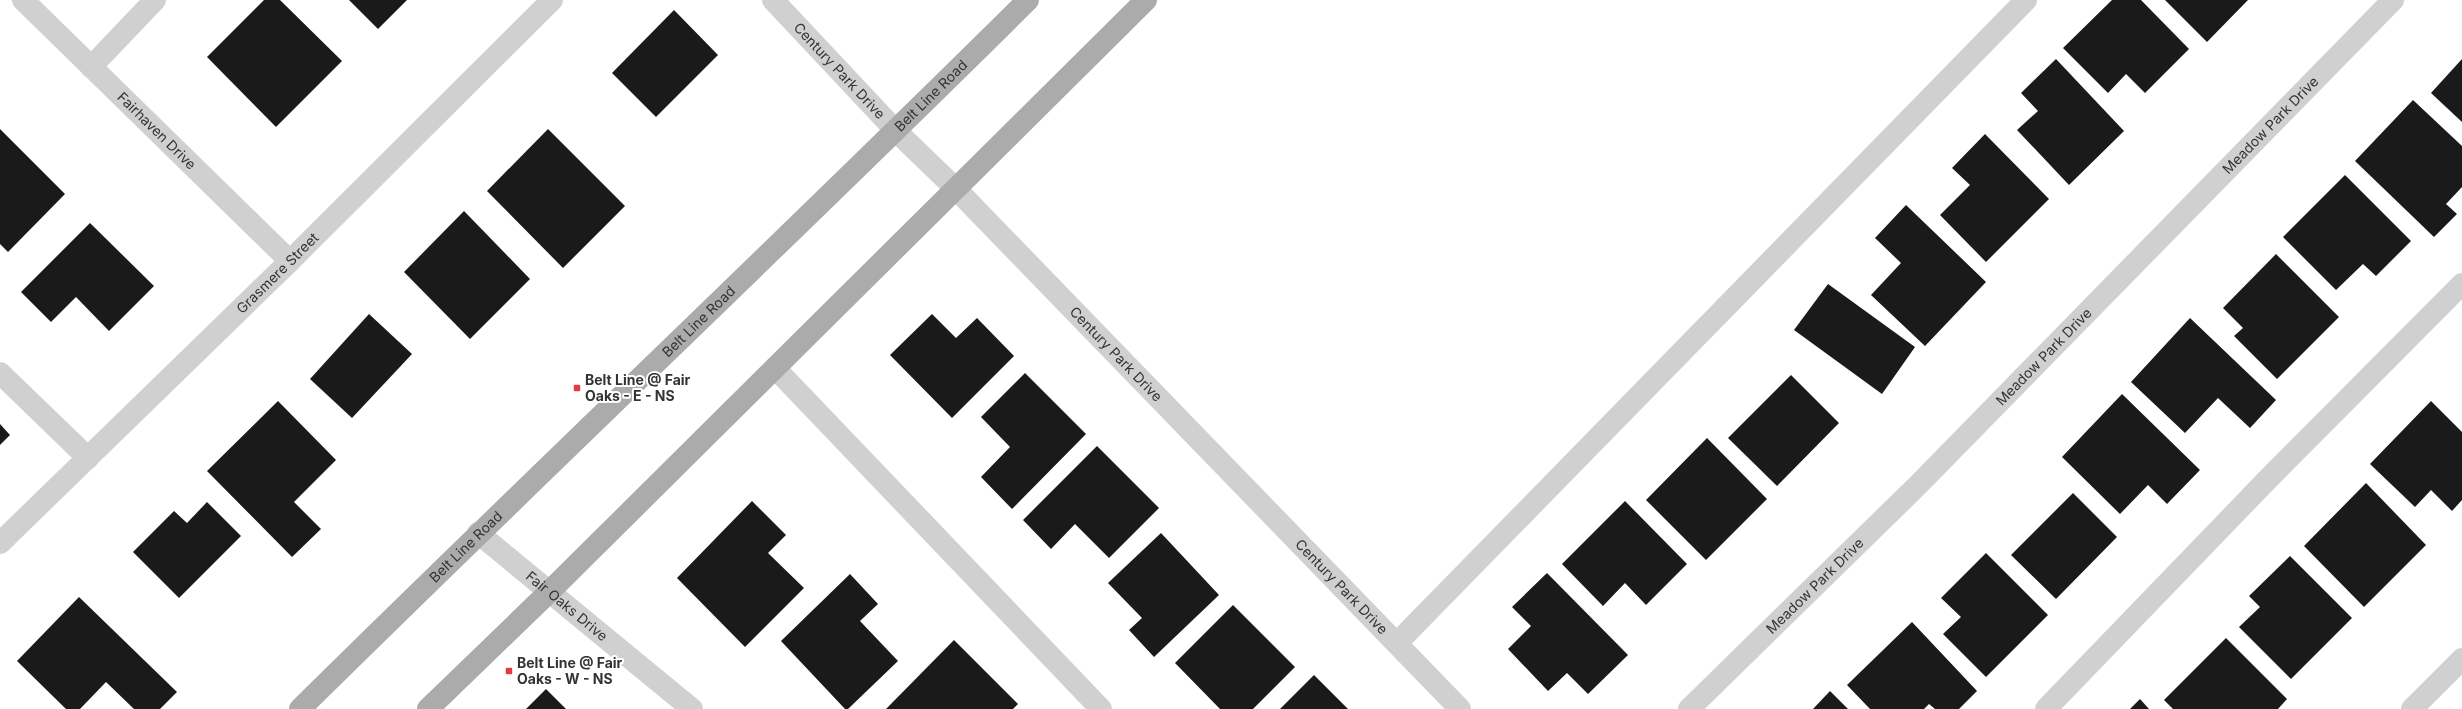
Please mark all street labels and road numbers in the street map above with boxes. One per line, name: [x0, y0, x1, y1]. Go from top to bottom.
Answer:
street label: Century Park Drive: [791, 19, 889, 122]
street label: Belt Line Road: [891, 56, 970, 135]
street label: Meadow Park Drive: [2219, 73, 2322, 177]
street label: Fairhaven Drive: [114, 88, 200, 173]
street label: Grasmere Street: [232, 229, 322, 317]
street label: Belt Line Road: [658, 282, 738, 360]
street label: Century Park Drive: [1067, 303, 1166, 405]
street label: Meadow Park Drive: [1992, 304, 2095, 409]
street label: Belt Line Road: [425, 507, 505, 586]
street label: Meadow Park Drive: [1762, 534, 1867, 637]
street label: Century Park Drive: [1292, 535, 1392, 637]
street label: Fair Oaks Drive: [523, 567, 611, 644]

